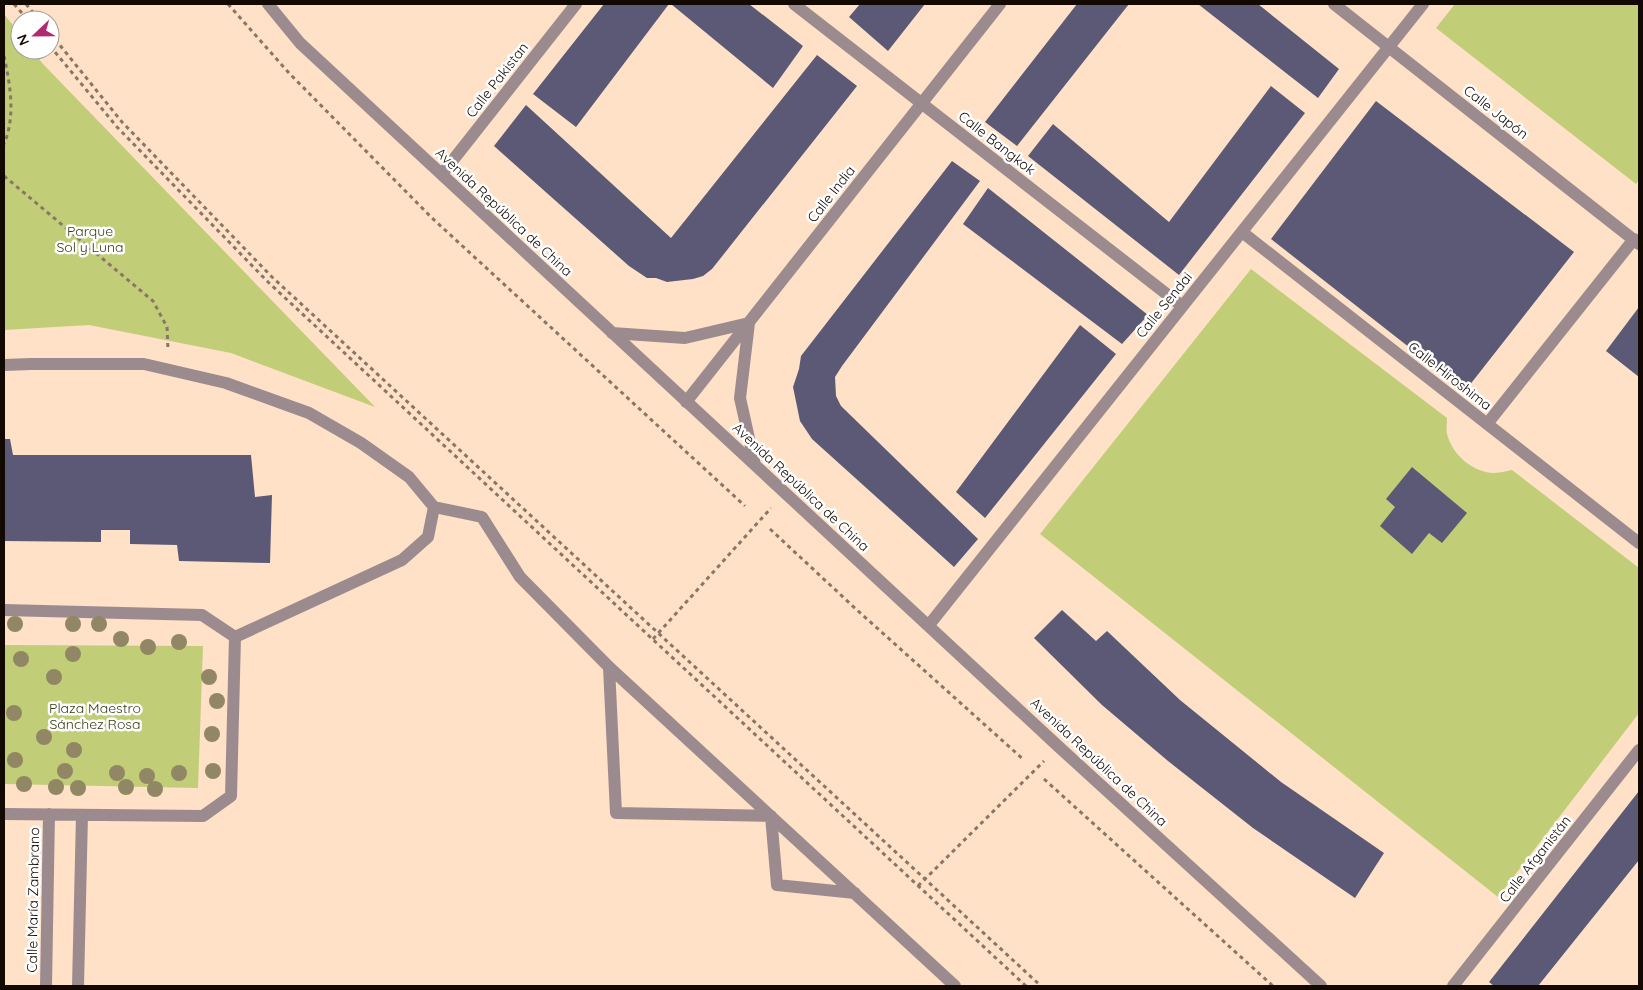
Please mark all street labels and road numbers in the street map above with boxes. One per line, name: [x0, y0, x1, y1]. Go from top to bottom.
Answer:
street label: Calle Pakistan: [462, 39, 532, 121]
street label: Calle Japón: [1460, 81, 1532, 143]
street label: Calle Bangkok: [955, 107, 1039, 179]
street label: Avenida República de China: [432, 144, 576, 280]
street label: Calle India: [803, 162, 859, 226]
street label: Calle Sendai: [1132, 268, 1196, 342]
street label: Calle Hiroshima: [1405, 338, 1495, 414]
street label: Avenida República de China: [729, 419, 873, 555]
street label: Avenida República de China: [1027, 694, 1171, 830]
street label: Calle Afganistán: [1495, 812, 1575, 906]
street label: Calle María Zambrano: [23, 827, 43, 973]

